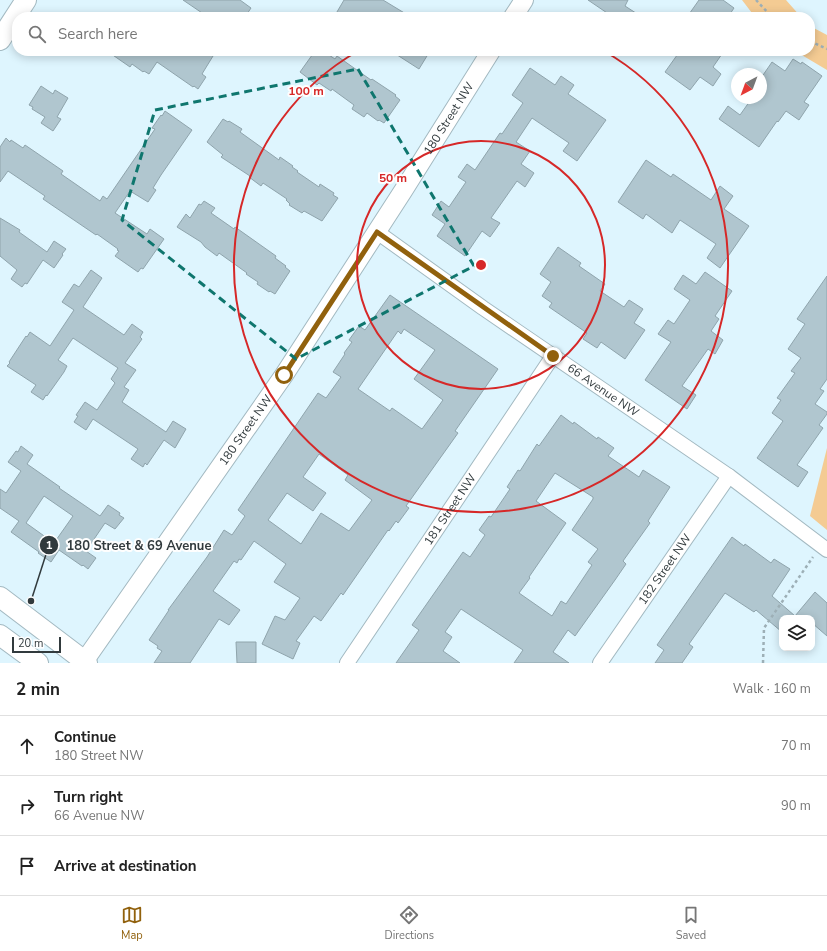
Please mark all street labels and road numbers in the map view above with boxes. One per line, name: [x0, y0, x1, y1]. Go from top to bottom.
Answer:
street label: 180 Street NW: [420, 79, 477, 158]
street label: 66 Avenue NW: [564, 360, 642, 420]
street label: 180 Street NW: [215, 392, 276, 469]
street label: 181 Street NW: [420, 471, 480, 548]
street label: 182 Street NW: [635, 531, 695, 608]

